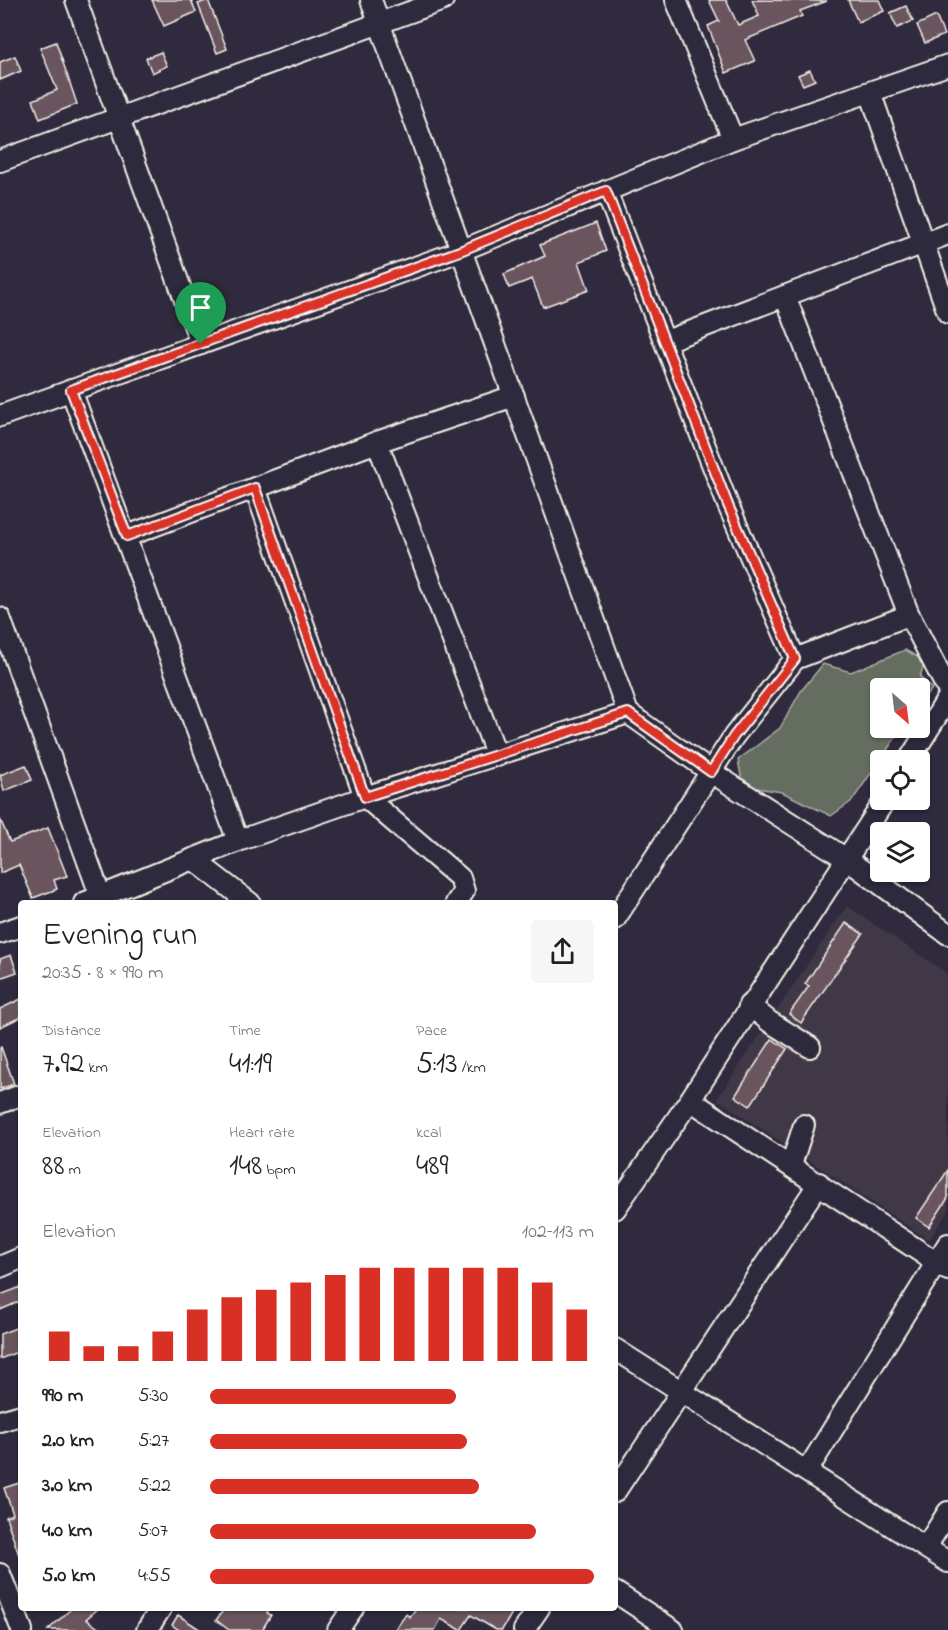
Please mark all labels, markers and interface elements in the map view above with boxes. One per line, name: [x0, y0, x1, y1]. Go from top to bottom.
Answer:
pin: [175, 282, 226, 344]
icon: arrive: [184, 291, 217, 324]
north arrow: [870, 678, 930, 738]
map controls: [870, 678, 930, 882]
button: locate: [870, 750, 930, 810]
button: layers: [870, 822, 930, 882]
text: Evening run: [42, 912, 197, 960]
button: share: [531, 920, 594, 983]
text: 20:35 · 8 × 990 m: [42, 959, 163, 988]
text: Distance: [42, 1019, 101, 1043]
text: Time: [229, 1019, 261, 1043]
text: Pace: [416, 1019, 447, 1043]
text: 7.92: [42, 1043, 84, 1087]
text: 41:19: [229, 1043, 272, 1087]
text: 5:13: [416, 1043, 458, 1087]
text: km: [84, 1056, 108, 1080]
text: /km: [458, 1056, 486, 1080]
text: Elevation: [42, 1121, 101, 1145]
text: Heart rate: [229, 1121, 295, 1145]
text: kcal: [416, 1121, 441, 1145]
text: 88: [42, 1145, 65, 1189]
text: 148: [229, 1145, 262, 1189]
text: 489: [416, 1145, 449, 1189]
text: m: [65, 1158, 81, 1182]
text: bpm: [262, 1158, 296, 1182]
text: Elevation: [42, 1218, 116, 1247]
text: 102–113 m: [522, 1218, 594, 1247]
text: 990 m: [42, 1382, 83, 1411]
text: 5:30: [138, 1382, 168, 1411]
text: 2.0 km: [42, 1427, 94, 1456]
text: 5:27: [138, 1427, 169, 1456]
text: 3.0 km: [42, 1472, 92, 1501]
text: 5:22: [138, 1472, 171, 1501]
text: 4.0 km: [42, 1517, 92, 1546]
text: 5:07: [138, 1517, 168, 1546]
text: 5.0 km: [42, 1562, 95, 1591]
text: 4:55: [138, 1562, 171, 1591]

